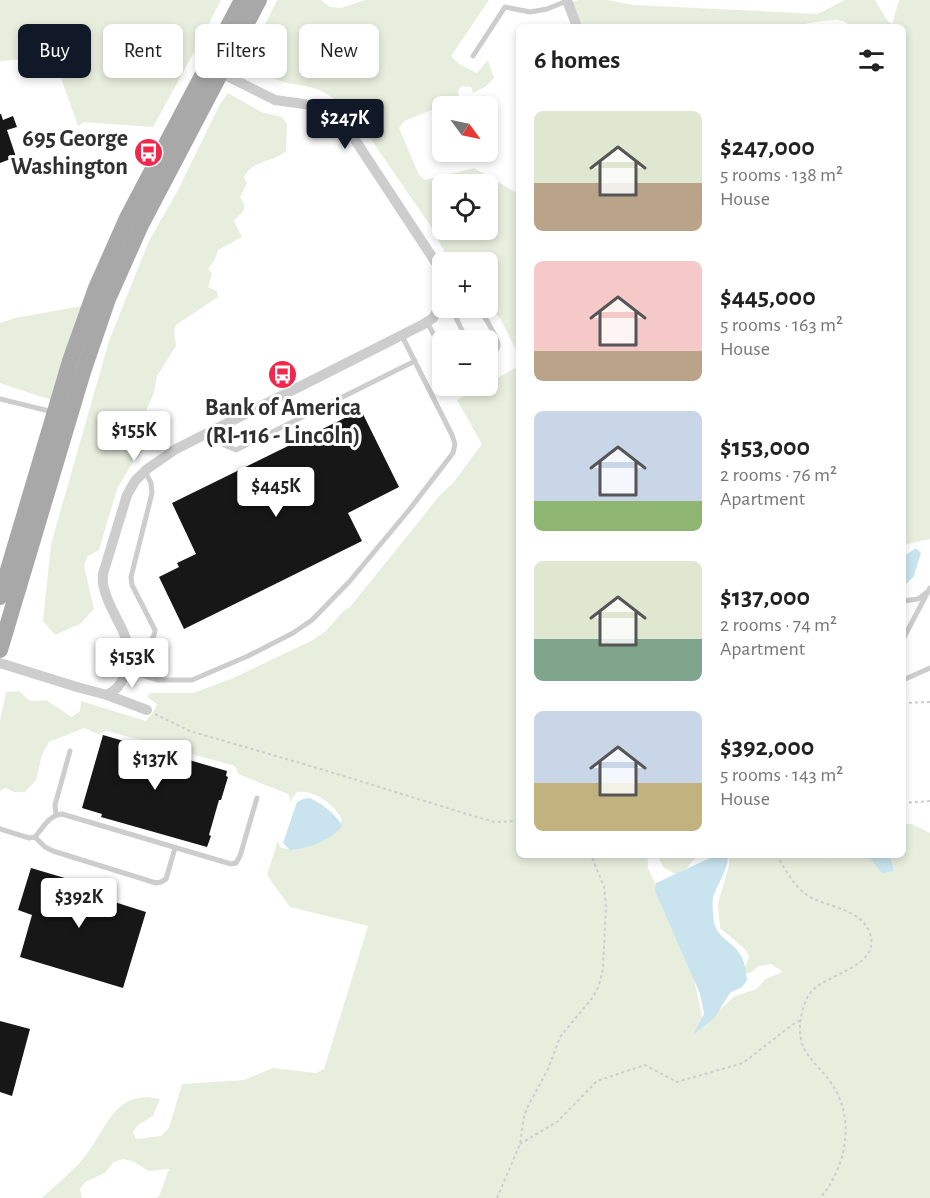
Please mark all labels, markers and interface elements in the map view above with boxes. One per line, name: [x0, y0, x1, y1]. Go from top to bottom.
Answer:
chip: Buy: [18, 24, 91, 78]
chip: Rent: [103, 24, 183, 78]
chip: Filters: [195, 24, 287, 78]
chip: New: [299, 24, 379, 78]
icon: filters: [855, 44, 888, 77]
text: 6 homes: [534, 47, 620, 73]
north arrow: [432, 96, 498, 162]
map controls: [432, 96, 498, 396]
pin: $247K: [303, 99, 387, 150]
text: $247K: [321, 108, 369, 128]
place label: 695 George Washington: [11, 127, 128, 179]
text: $247,000: [720, 134, 815, 160]
icon: home: [582, 135, 654, 207]
bus stop icon: 695 George Washington: [133, 137, 165, 169]
text: 5 rooms · 138 m²: [720, 165, 843, 185]
button: locate: [432, 174, 498, 240]
text: House: [720, 189, 770, 209]
button: +: [432, 252, 498, 318]
text: $445,000: [720, 284, 816, 310]
icon: home: [582, 285, 654, 357]
text: 5 rooms · 163 m²: [720, 315, 843, 335]
button: −: [432, 330, 498, 396]
text: House: [720, 339, 770, 359]
bus stop icon: Bank of America (RI-116 - Lincoln): [267, 359, 299, 391]
place label: Bank of America (RI-116 - Lincoln): [205, 396, 361, 448]
pin: $155K: [92, 411, 176, 462]
text: $155K: [111, 420, 157, 440]
text: $153,000: [720, 434, 810, 460]
icon: home: [582, 435, 654, 507]
text: 2 rooms · 76 m²: [720, 465, 837, 485]
pin: $445K: [234, 467, 318, 518]
text: $445K: [251, 476, 301, 496]
text: Apartment: [720, 489, 805, 509]
text: $137,000: [720, 584, 810, 610]
icon: home: [582, 585, 654, 657]
text: 2 rooms · 74 m²: [720, 615, 837, 635]
pin: $153K: [90, 638, 174, 689]
text: Apartment: [720, 639, 805, 659]
text: $153K: [109, 647, 155, 667]
text: $392,000: [720, 734, 814, 760]
icon: home: [582, 735, 654, 807]
pin: $137K: [113, 740, 197, 791]
text: $137K: [132, 749, 178, 769]
text: 5 rooms · 143 m²: [720, 765, 843, 785]
text: House: [720, 789, 770, 809]
pin: $392K: [37, 878, 121, 929]
text: $392K: [55, 887, 103, 907]

